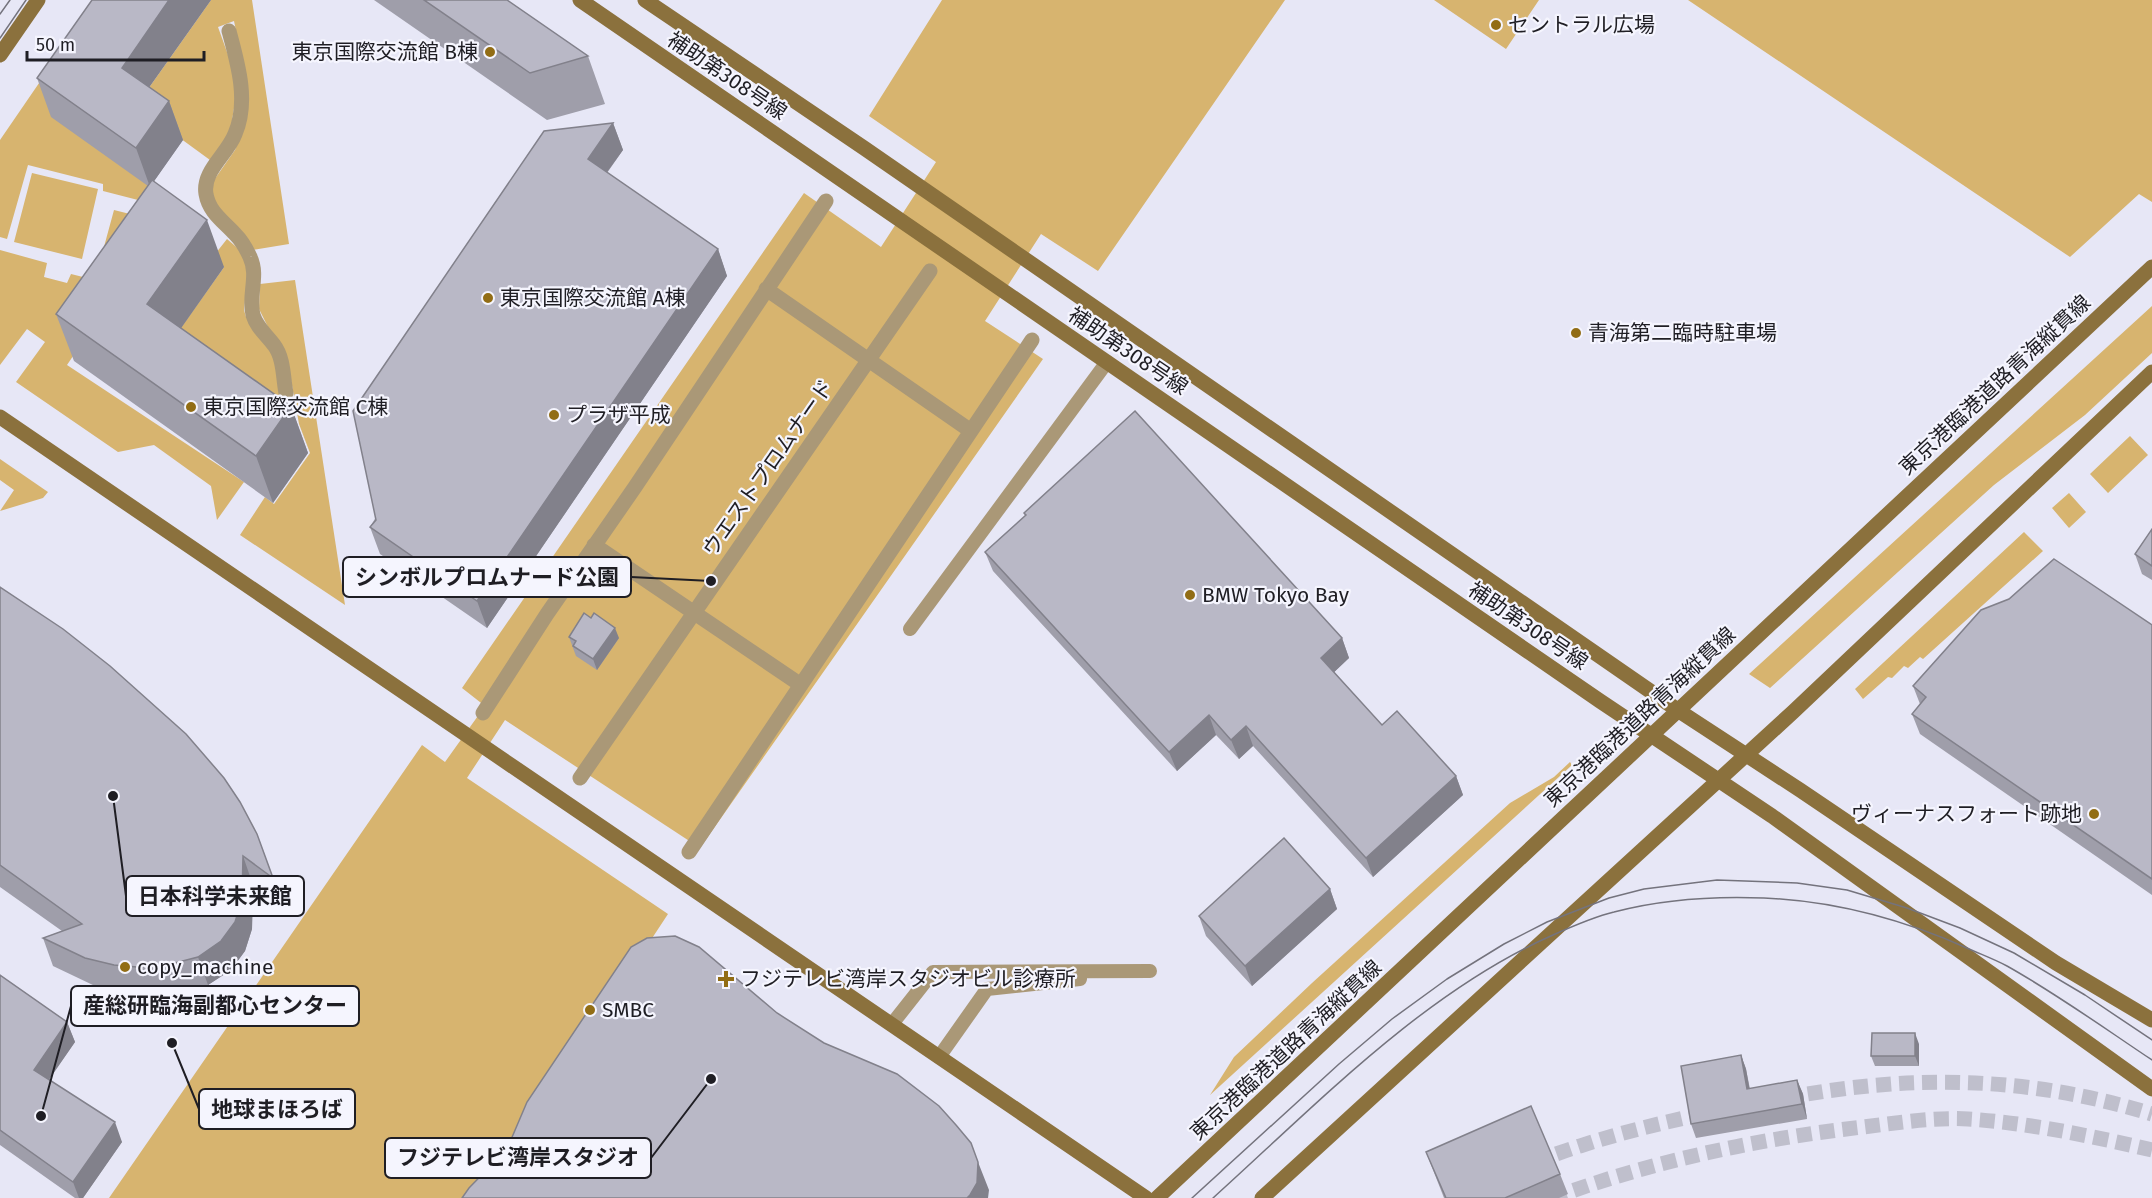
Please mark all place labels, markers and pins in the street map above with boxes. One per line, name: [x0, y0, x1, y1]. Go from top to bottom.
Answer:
place label: セントラル広場: [1508, 12, 1655, 38]
marker: セントラル広場: [1489, 18, 1503, 32]
place label: 東京国際交流館 B棟: [292, 39, 478, 65]
marker: 東京国際交流館 B棟: [483, 45, 497, 59]
place label: 東京国際交流館 A棟: [500, 285, 686, 311]
marker: 東京国際交流館 A棟: [481, 291, 495, 305]
place label: 青海第二臨時駐車場: [1588, 320, 1777, 346]
marker: 青海第二臨時駐車場: [1569, 326, 1583, 340]
place label: 東京国際交流館 C棟: [203, 394, 388, 420]
marker: 東京国際交流館 C棟: [184, 400, 198, 414]
place label: プラザ平成: [566, 402, 671, 428]
marker: プラザ平成: [547, 408, 561, 422]
callout: シンボルプロムナード公園: [343, 557, 631, 597]
place label: BMW Tokyo Bay: [1202, 582, 1350, 608]
marker: BMW Tokyo Bay: [1183, 588, 1197, 602]
place label: ヴィーナスフォート跡地: [1851, 801, 2082, 827]
marker: ヴィーナスフォート跡地: [2087, 807, 2101, 821]
callout: 日本科学未来館: [126, 876, 304, 916]
place label: copy_machine: [137, 954, 273, 980]
marker: copy_machine: [118, 960, 132, 974]
place label: フジテレビ湾岸スタジオビル診療所: [740, 966, 1076, 992]
marker: フジテレビ湾岸スタジオビル診療所: [717, 970, 735, 988]
callout: 産総研臨海副都心センター: [71, 986, 359, 1026]
place label: SMBC: [602, 997, 654, 1023]
marker: SMBC: [583, 1003, 597, 1017]
callout: 地球まほろば: [199, 1089, 355, 1129]
callout: フジテレビ湾岸スタジオ: [385, 1138, 651, 1178]

